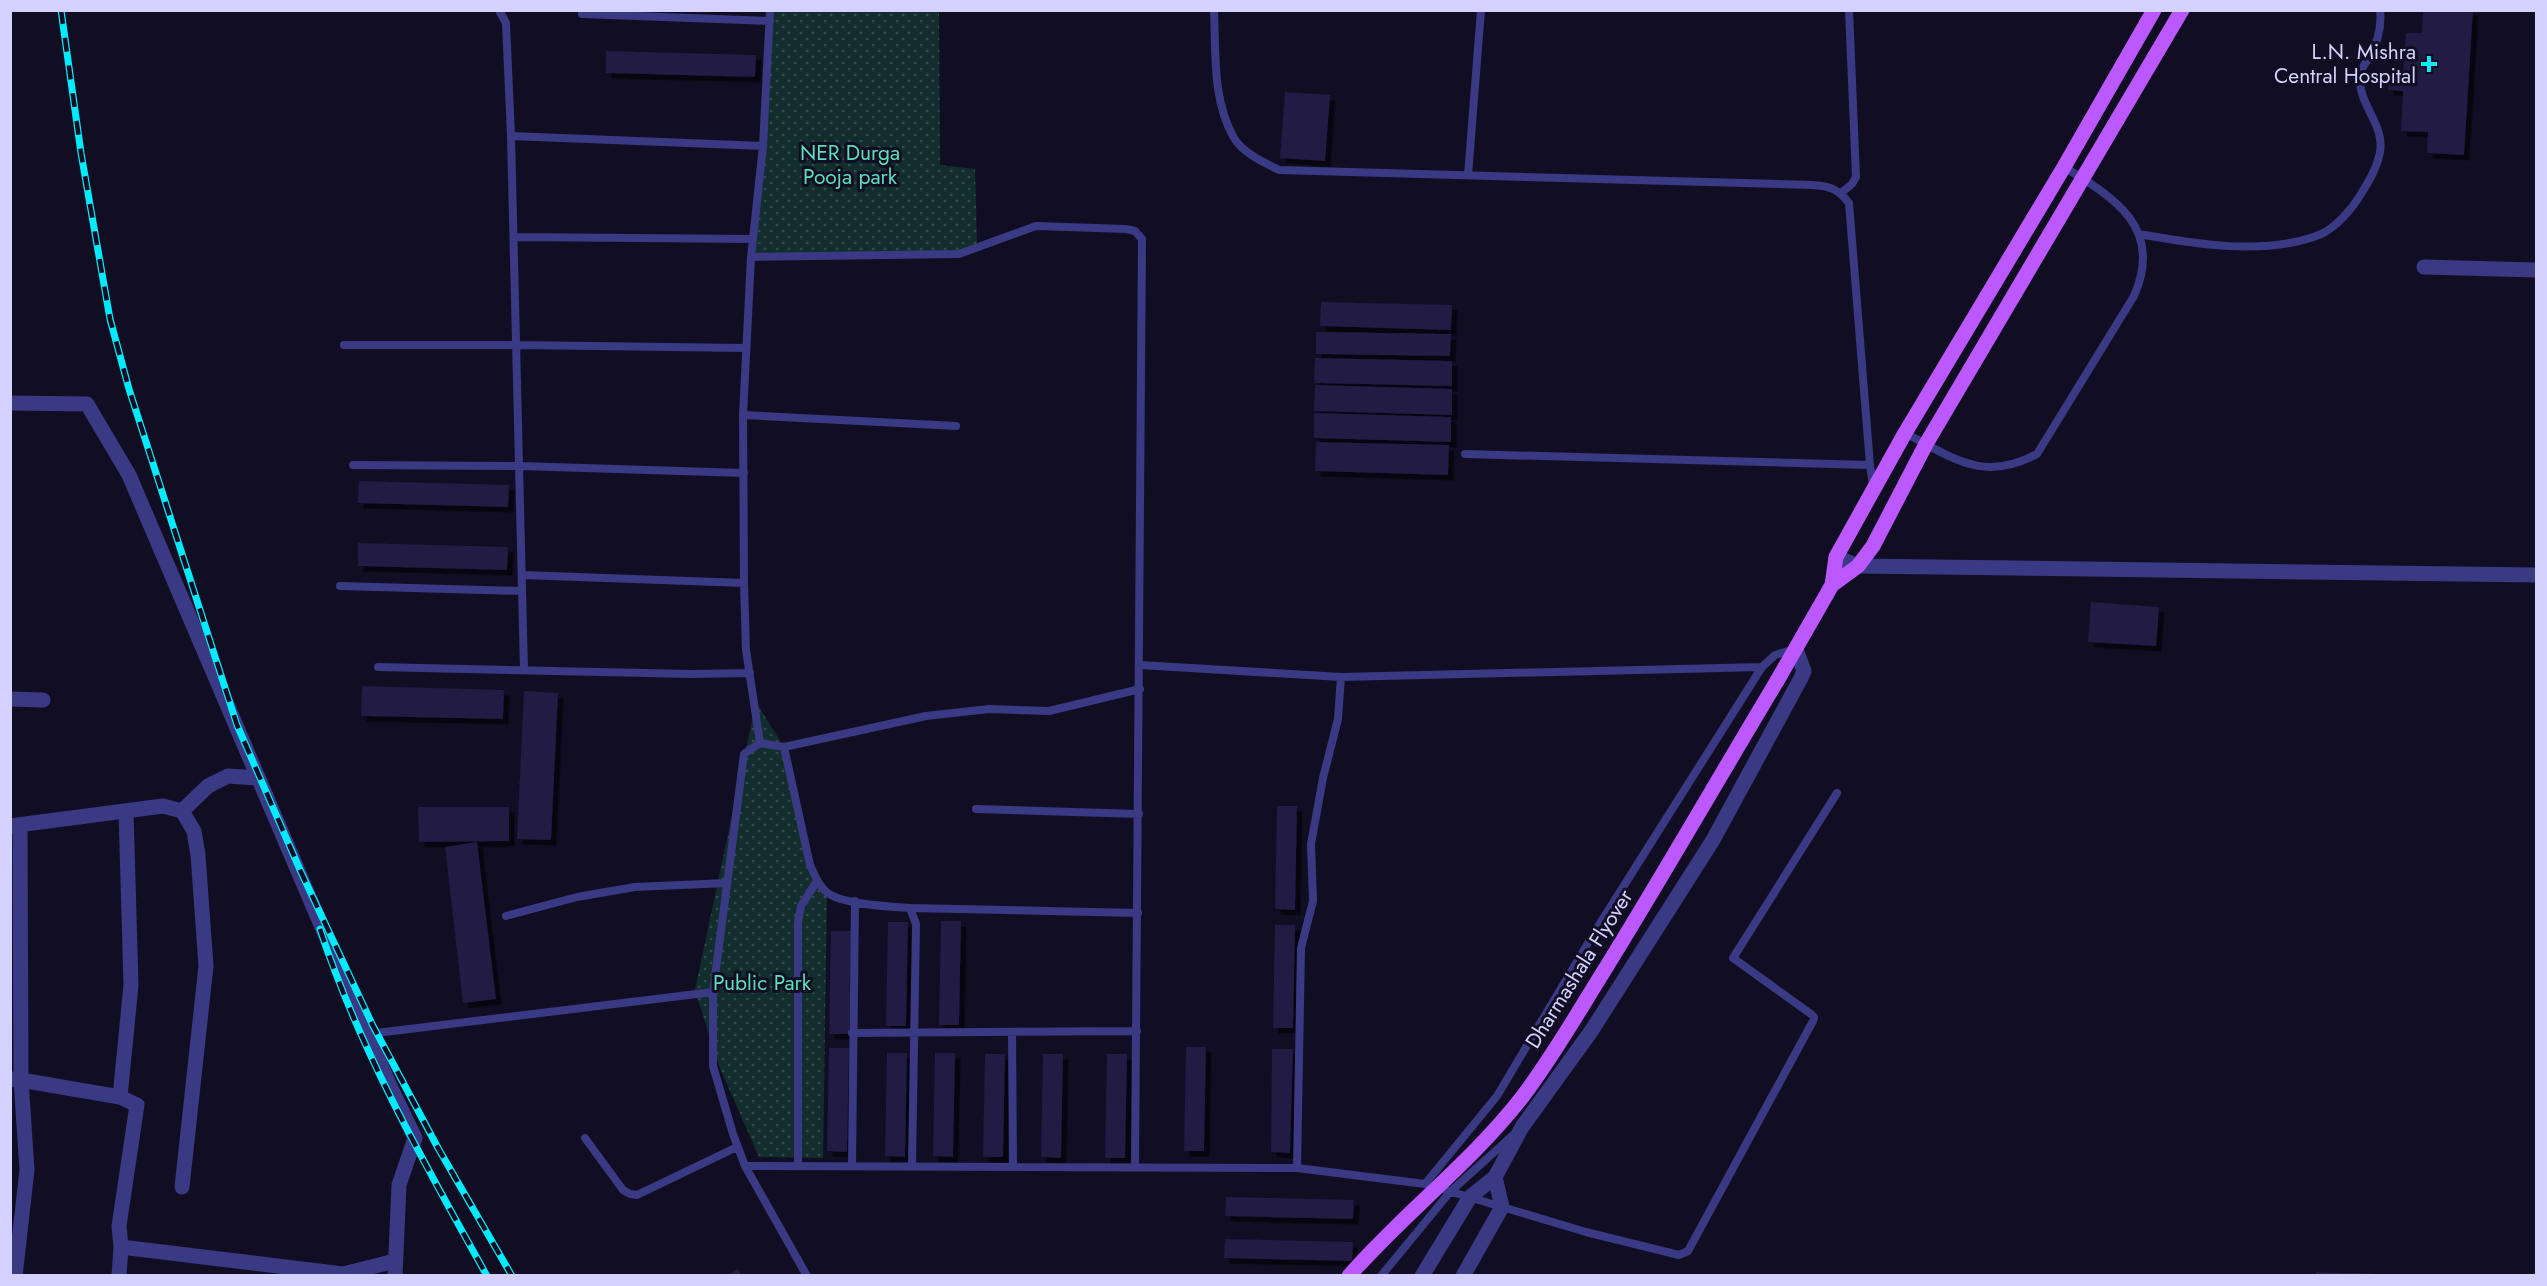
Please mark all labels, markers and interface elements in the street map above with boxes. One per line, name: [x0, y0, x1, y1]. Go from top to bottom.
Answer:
place label: L.N. Mishra Central Hospital: [2274, 37, 2416, 91]
marker: L.N. Mishra Central Hospital: [2420, 55, 2438, 73]
park label: NER Durga Pooja park: [800, 138, 900, 192]
street label: Dharmashala Flyover: [1518, 883, 1640, 1054]
park label: Public Park: [713, 968, 812, 998]

